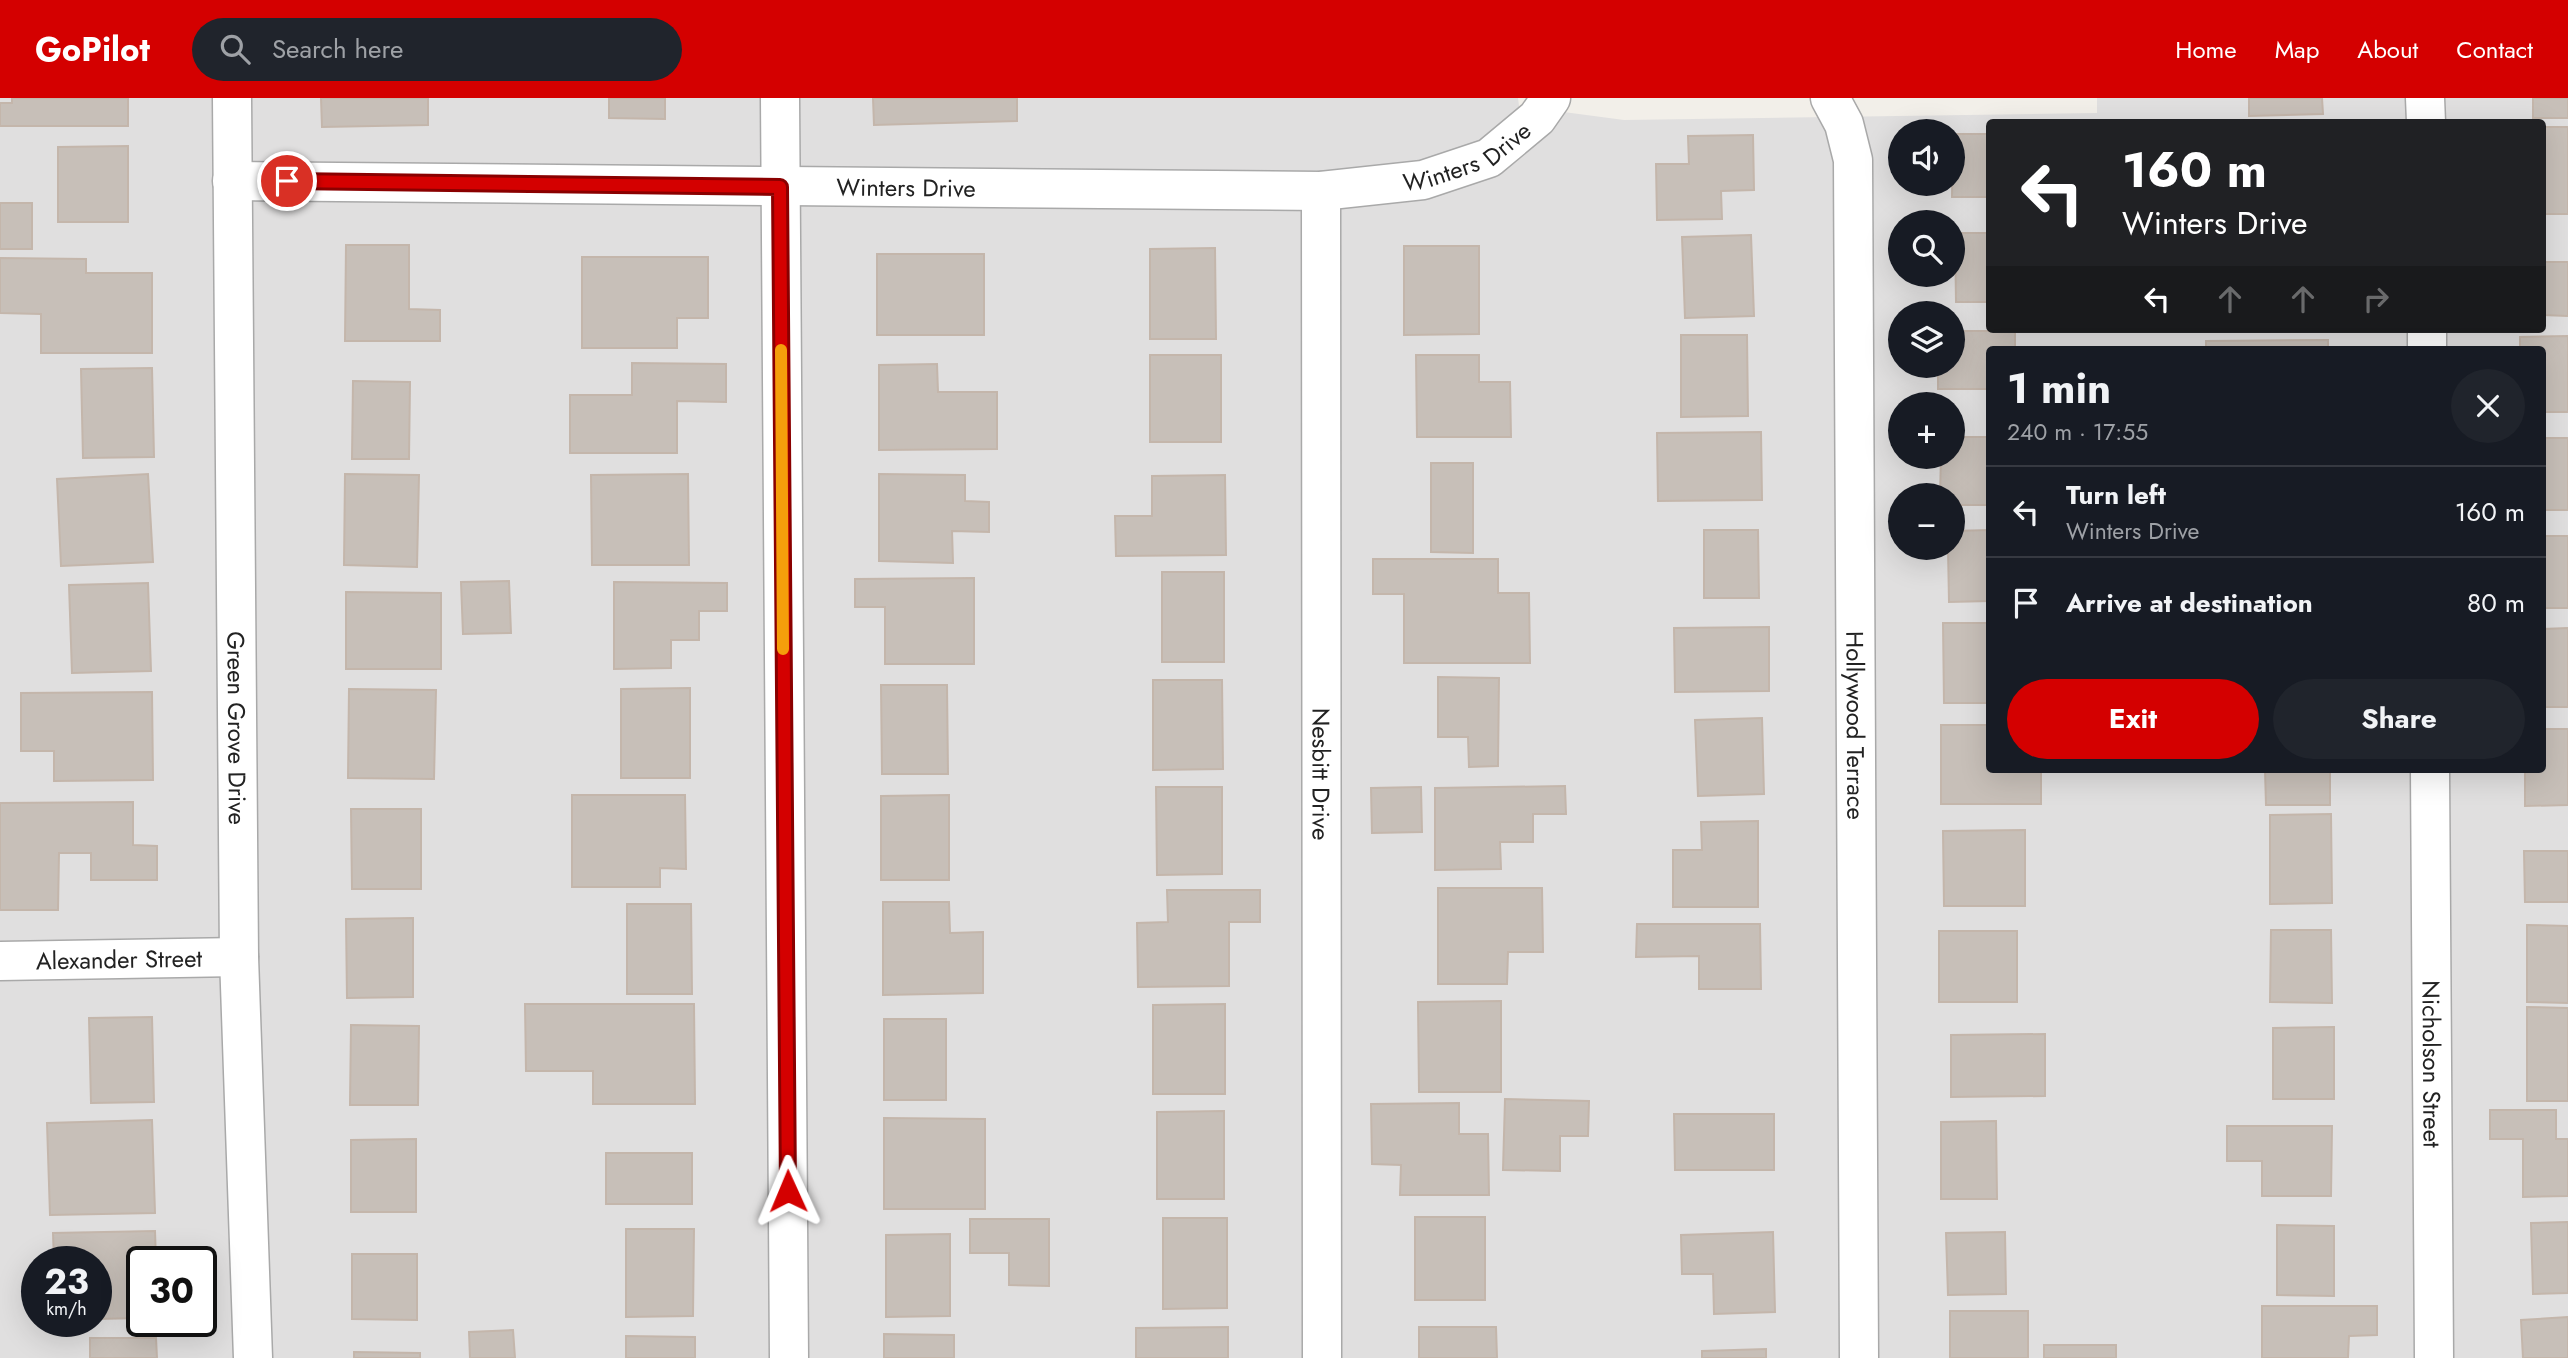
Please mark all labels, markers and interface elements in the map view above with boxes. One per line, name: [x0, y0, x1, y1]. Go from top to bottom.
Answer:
search box: [192, 18, 682, 81]
text: GoPilot: [35, 26, 150, 73]
icon: search: [216, 30, 254, 68]
text: Search here: [272, 30, 403, 68]
text: Home: [2175, 32, 2237, 67]
text: Map: [2275, 32, 2319, 67]
text: About: [2357, 32, 2418, 67]
text: Contact: [2456, 32, 2533, 67]
street label: Winters Drive: [1401, 113, 1538, 200]
map controls: [1888, 119, 1965, 560]
button: sound: [1888, 119, 1965, 196]
text: 160 m: [2122, 135, 2267, 205]
icon: left: [2007, 147, 2098, 238]
pin: [257, 151, 317, 211]
icon: arrive: [268, 162, 306, 200]
street label: Winters Drive: [836, 169, 976, 205]
text: Winters Drive: [2122, 200, 2308, 246]
button: search: [1888, 210, 1965, 287]
icon: left: [2138, 280, 2176, 318]
icon: ahead: [2211, 280, 2249, 318]
icon: ahead: [2284, 280, 2322, 318]
icon: right: [2357, 280, 2395, 318]
button: layers: [1888, 301, 1965, 378]
text: 1 min: [2007, 358, 2111, 419]
button: close: [2451, 369, 2525, 443]
button: +: [1888, 392, 1965, 469]
text: 240 m · 17:55: [2007, 415, 2148, 449]
text: Turn left: [2066, 476, 2166, 514]
button: −: [1888, 483, 1965, 560]
icon: left: [2007, 493, 2045, 531]
text: 160 m: [2455, 493, 2525, 531]
text: Winters Drive: [2066, 514, 2199, 548]
icon: arrive: [2007, 584, 2045, 622]
text: Arrive at destination: [2066, 584, 2313, 622]
text: 80 m: [2467, 584, 2525, 622]
street label: Green Grove Drive: [219, 631, 255, 825]
street label: Hollywood Terrace: [1838, 631, 1874, 820]
button: Exit: [2007, 679, 2259, 759]
button: Share: [2273, 679, 2525, 759]
street label: Nesbitt Drive: [1304, 708, 1339, 840]
street label: Alexander Street: [35, 940, 203, 978]
street label: Nicholson Street: [2414, 980, 2450, 1148]
position arrow: [751, 1154, 825, 1228]
speed limit sign: 30: [126, 1246, 217, 1337]
text: 23: [44, 1257, 89, 1307]
text: km/h: [46, 1296, 87, 1322]

